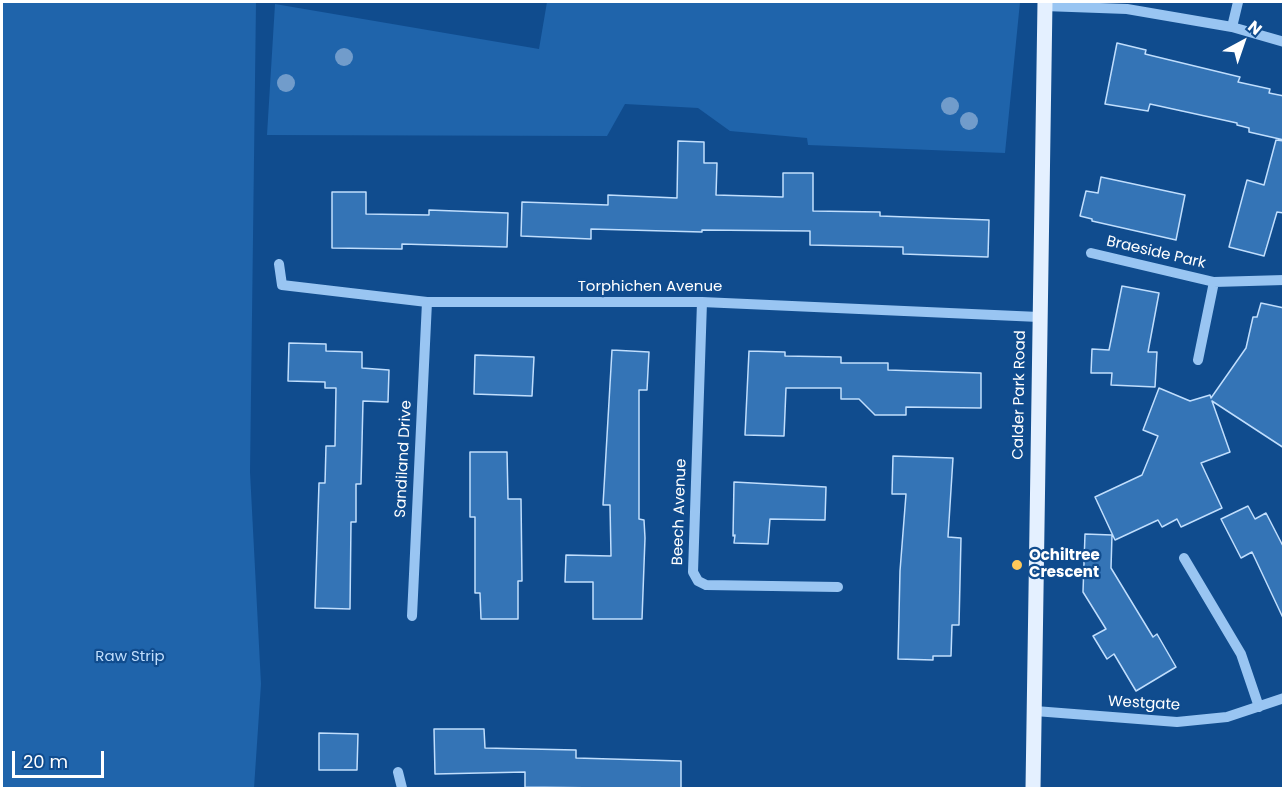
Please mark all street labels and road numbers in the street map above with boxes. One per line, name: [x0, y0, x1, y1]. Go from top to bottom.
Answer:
street label: Braeside Park: [1105, 233, 1207, 273]
street label: Torphichen Avenue: [578, 278, 722, 296]
street label: Calder Park Road: [1010, 330, 1030, 460]
street label: Sandiland Drive: [392, 400, 416, 518]
street label: Beech Avenue: [669, 458, 691, 566]
street label: Westgate: [1107, 693, 1181, 715]

